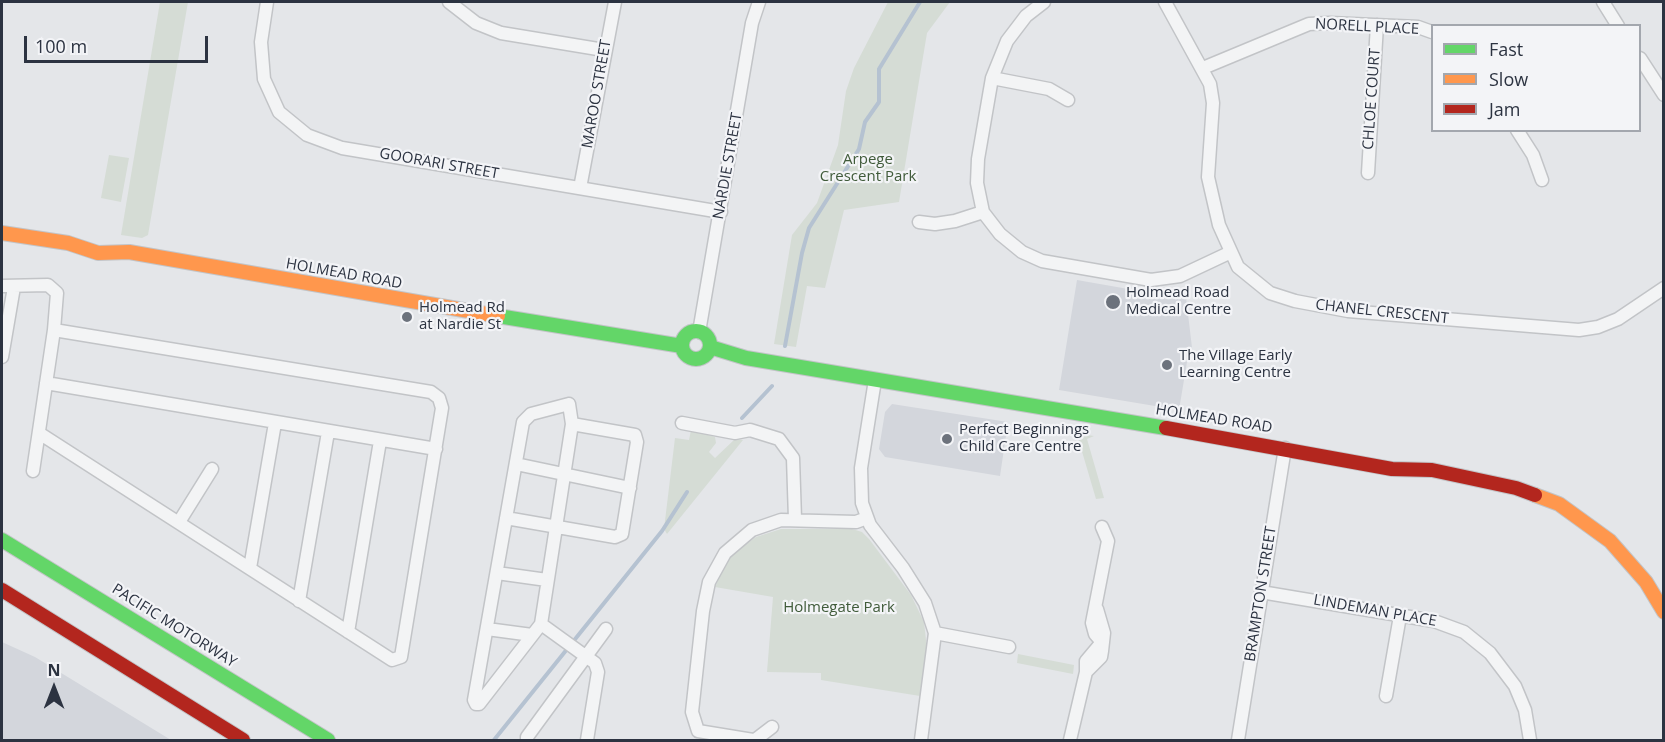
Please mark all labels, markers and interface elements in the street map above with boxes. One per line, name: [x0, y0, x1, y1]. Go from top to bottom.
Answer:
street label: NORELL PLACE: [1314, 15, 1420, 39]
scale bar: [27, 24, 212, 62]
legend: [1431, 24, 1641, 132]
text: 100 m: [35, 34, 87, 58]
text: Fast: [1489, 37, 1523, 61]
street label: MAROO STREET: [579, 38, 615, 150]
street label: CHLOE COURT: [1359, 48, 1385, 150]
text: Slow: [1489, 67, 1528, 91]
text: Jam: [1489, 97, 1521, 121]
street label: NARDIE STREET: [710, 111, 746, 221]
street label: GOORARI STREET: [378, 145, 500, 183]
park label: Arpege Crescent Park: [820, 151, 916, 186]
street label: HOLMEAD ROAD: [284, 255, 404, 293]
place label: Holmead Road Medical Centre: [1126, 284, 1231, 319]
marker: Holmead Road Medical Centre: [1104, 293, 1122, 311]
street label: CHANEL CRESCENT: [1314, 296, 1450, 328]
place label: Holmead Rd at Nardie St: [419, 299, 505, 334]
marker: Holmead Rd at Nardie St: [400, 310, 414, 324]
place label: The Village Early Learning Centre: [1179, 347, 1292, 382]
marker: The Village Early Learning Centre: [1160, 358, 1174, 372]
street label: HOLMEAD ROAD: [1154, 401, 1274, 437]
place label: Perfect Beginnings Child Care Centre: [959, 421, 1089, 456]
marker: Perfect Beginnings Child Care Centre: [940, 432, 954, 446]
street label: BRAMPTON STREET: [1241, 525, 1281, 663]
street label: PACIFIC MOTORWAY: [108, 580, 240, 672]
street label: LINDEMAN PLACE: [1312, 591, 1438, 631]
park label: Holmegate Park: [783, 599, 895, 617]
north arrow: [24, 658, 84, 718]
text: N: [47, 659, 61, 681]

